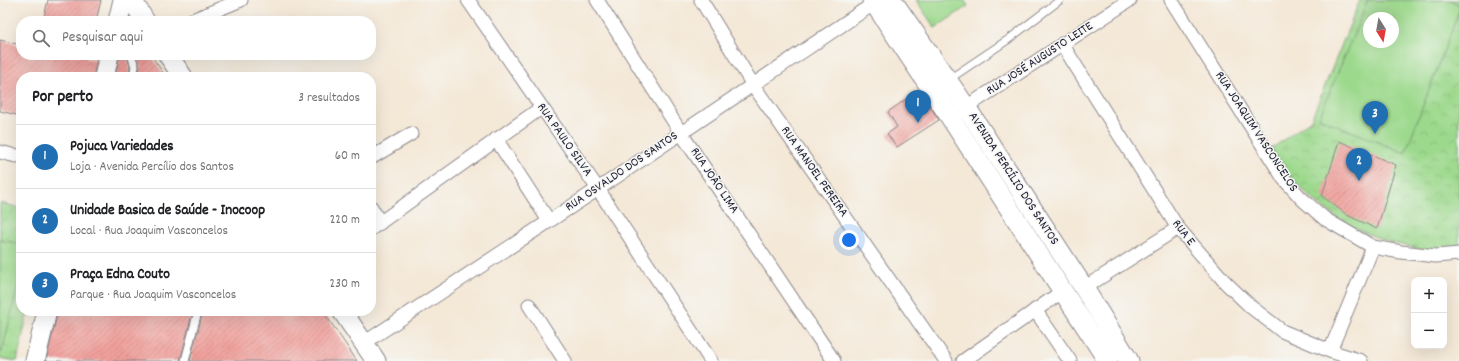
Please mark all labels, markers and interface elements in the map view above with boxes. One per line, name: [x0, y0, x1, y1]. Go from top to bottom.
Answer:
north arrow: [1363, 12, 1399, 48]
search box: [16, 16, 376, 60]
street label: RUA JOSÉ AUGUSTO LEITE: [983, 17, 1097, 101]
icon: search: [30, 27, 52, 49]
text: Pesquisar aqui: [62, 27, 143, 49]
street label: RUA JOAQUIM VASCONCELOS: [1210, 68, 1302, 196]
text: Por perto: [32, 86, 93, 110]
text: 3 resultados: [298, 89, 360, 108]
pin: 1: [905, 90, 931, 123]
street label: RUA PAULO SILVA: [532, 99, 596, 181]
pin: 3: [1362, 101, 1388, 134]
street label: AVENIDA PERCÍLIO DOS SANTOS: [963, 109, 1063, 249]
street label: RUA MANOEL PEREIRA: [776, 123, 852, 221]
street label: RUA OSVALDO DOS SANTOS: [562, 127, 682, 217]
text: Pojuca Variedades: [70, 136, 174, 158]
street label: RUA JOÃO LIMA: [685, 144, 743, 218]
text: 1: [44, 147, 46, 166]
text: 60 m: [335, 147, 360, 166]
pin: 2: [1346, 148, 1372, 181]
text: Loja · Avenida Percílio dos Santos: [70, 158, 234, 177]
text: Unidade Basica de Saúde - Inocoop: [70, 200, 265, 222]
text: 2: [42, 211, 48, 230]
text: 220 m: [330, 211, 360, 230]
street label: RUA E: [1167, 216, 1199, 250]
text: Local · Rua Joaquim Vasconcelos: [70, 222, 228, 241]
your location: [839, 230, 859, 250]
text: Praça Edna Couto: [70, 264, 170, 286]
text: 3: [42, 275, 48, 294]
text: 230 m: [330, 275, 360, 294]
map controls: [1411, 277, 1447, 349]
button: +: [1411, 277, 1447, 313]
text: Parque · Rua Joaquim Vasconcelos: [70, 286, 236, 305]
button: −: [1411, 313, 1447, 349]

